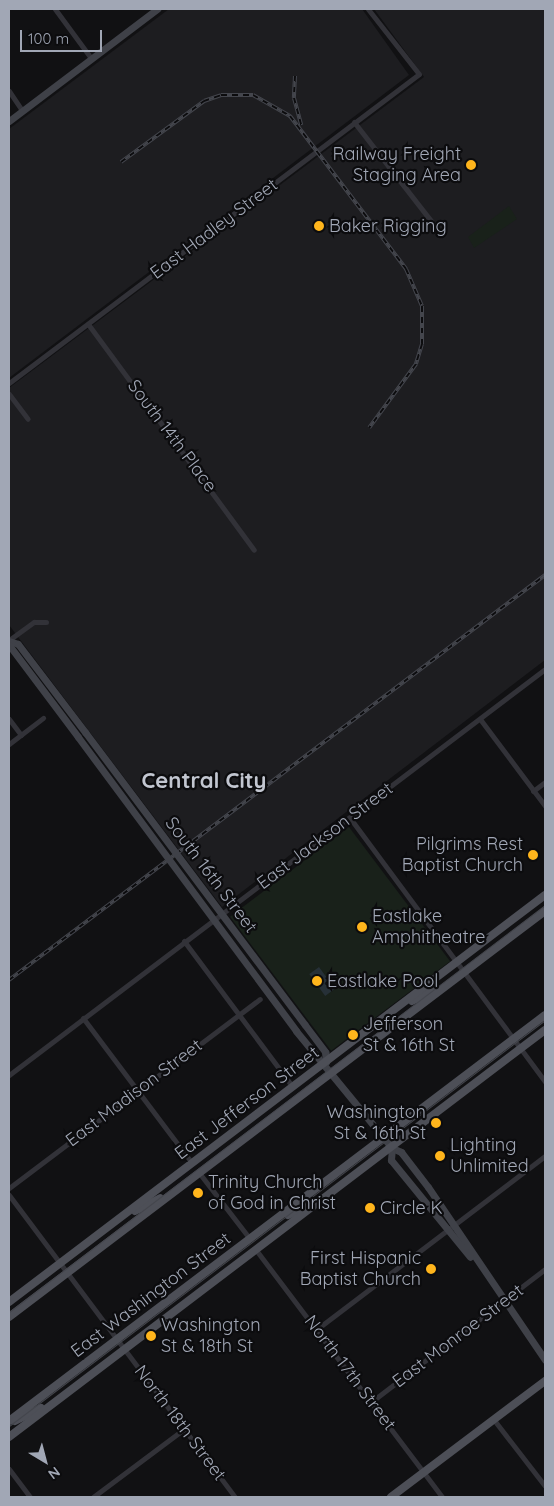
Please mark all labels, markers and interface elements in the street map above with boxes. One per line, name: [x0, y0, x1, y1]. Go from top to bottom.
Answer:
scale bar: [22, 20, 105, 52]
text: 100 m: [28, 29, 69, 48]
place label: Railway Freight Staging Area: [332, 144, 461, 186]
marker: Railway Freight Staging Area: [465, 159, 477, 171]
street label: East Hadley Street: [146, 174, 282, 284]
place label: Baker Rigging: [329, 215, 447, 237]
marker: Baker Rigging: [313, 220, 325, 232]
street label: South 14th Place: [123, 376, 221, 496]
district label: Central City: [142, 768, 266, 794]
street label: East Jackson Street: [253, 778, 397, 894]
street label: South 16th Street: [160, 813, 262, 937]
place label: Pilgrims Rest Baptist Church: [402, 834, 523, 876]
marker: Pilgrims Rest Baptist Church: [527, 849, 539, 861]
place label: Eastlake Amphitheatre: [372, 906, 485, 949]
marker: Eastlake Amphitheatre: [356, 921, 368, 933]
place label: Eastlake Pool: [327, 970, 438, 992]
marker: Eastlake Pool: [311, 975, 323, 987]
place label: Jefferson St & 16th St: [363, 1014, 455, 1056]
marker: Jefferson St & 16th St: [347, 1029, 359, 1041]
street label: East Madison Street: [62, 1035, 206, 1151]
street label: East Jefferson Street: [171, 1042, 323, 1164]
place label: Washington St & 16th St: [326, 1102, 426, 1144]
marker: Washington St & 16th St: [430, 1117, 442, 1129]
place label: Lighting Unlimited: [450, 1135, 529, 1178]
marker: Lighting Unlimited: [434, 1150, 446, 1162]
place label: Trinity Church of God in Christ: [208, 1172, 336, 1214]
marker: Trinity Church of God in Christ: [192, 1187, 204, 1199]
place label: Circle K: [380, 1197, 443, 1219]
marker: Circle K: [364, 1202, 376, 1214]
street label: East Washington Street: [67, 1228, 235, 1362]
place label: First Hispanic Baptist Church: [300, 1248, 421, 1290]
marker: First Hispanic Baptist Church: [425, 1263, 437, 1275]
street label: East Monroe Street: [388, 1280, 528, 1392]
street label: North 17th Street: [300, 1311, 400, 1435]
place label: Washington St & 18th St: [161, 1315, 261, 1358]
marker: Washington St & 18th St: [145, 1330, 157, 1342]
street label: North 18th Street: [130, 1361, 230, 1485]
north arrow: [20, 1436, 70, 1486]
text: N: [45, 1463, 64, 1483]

